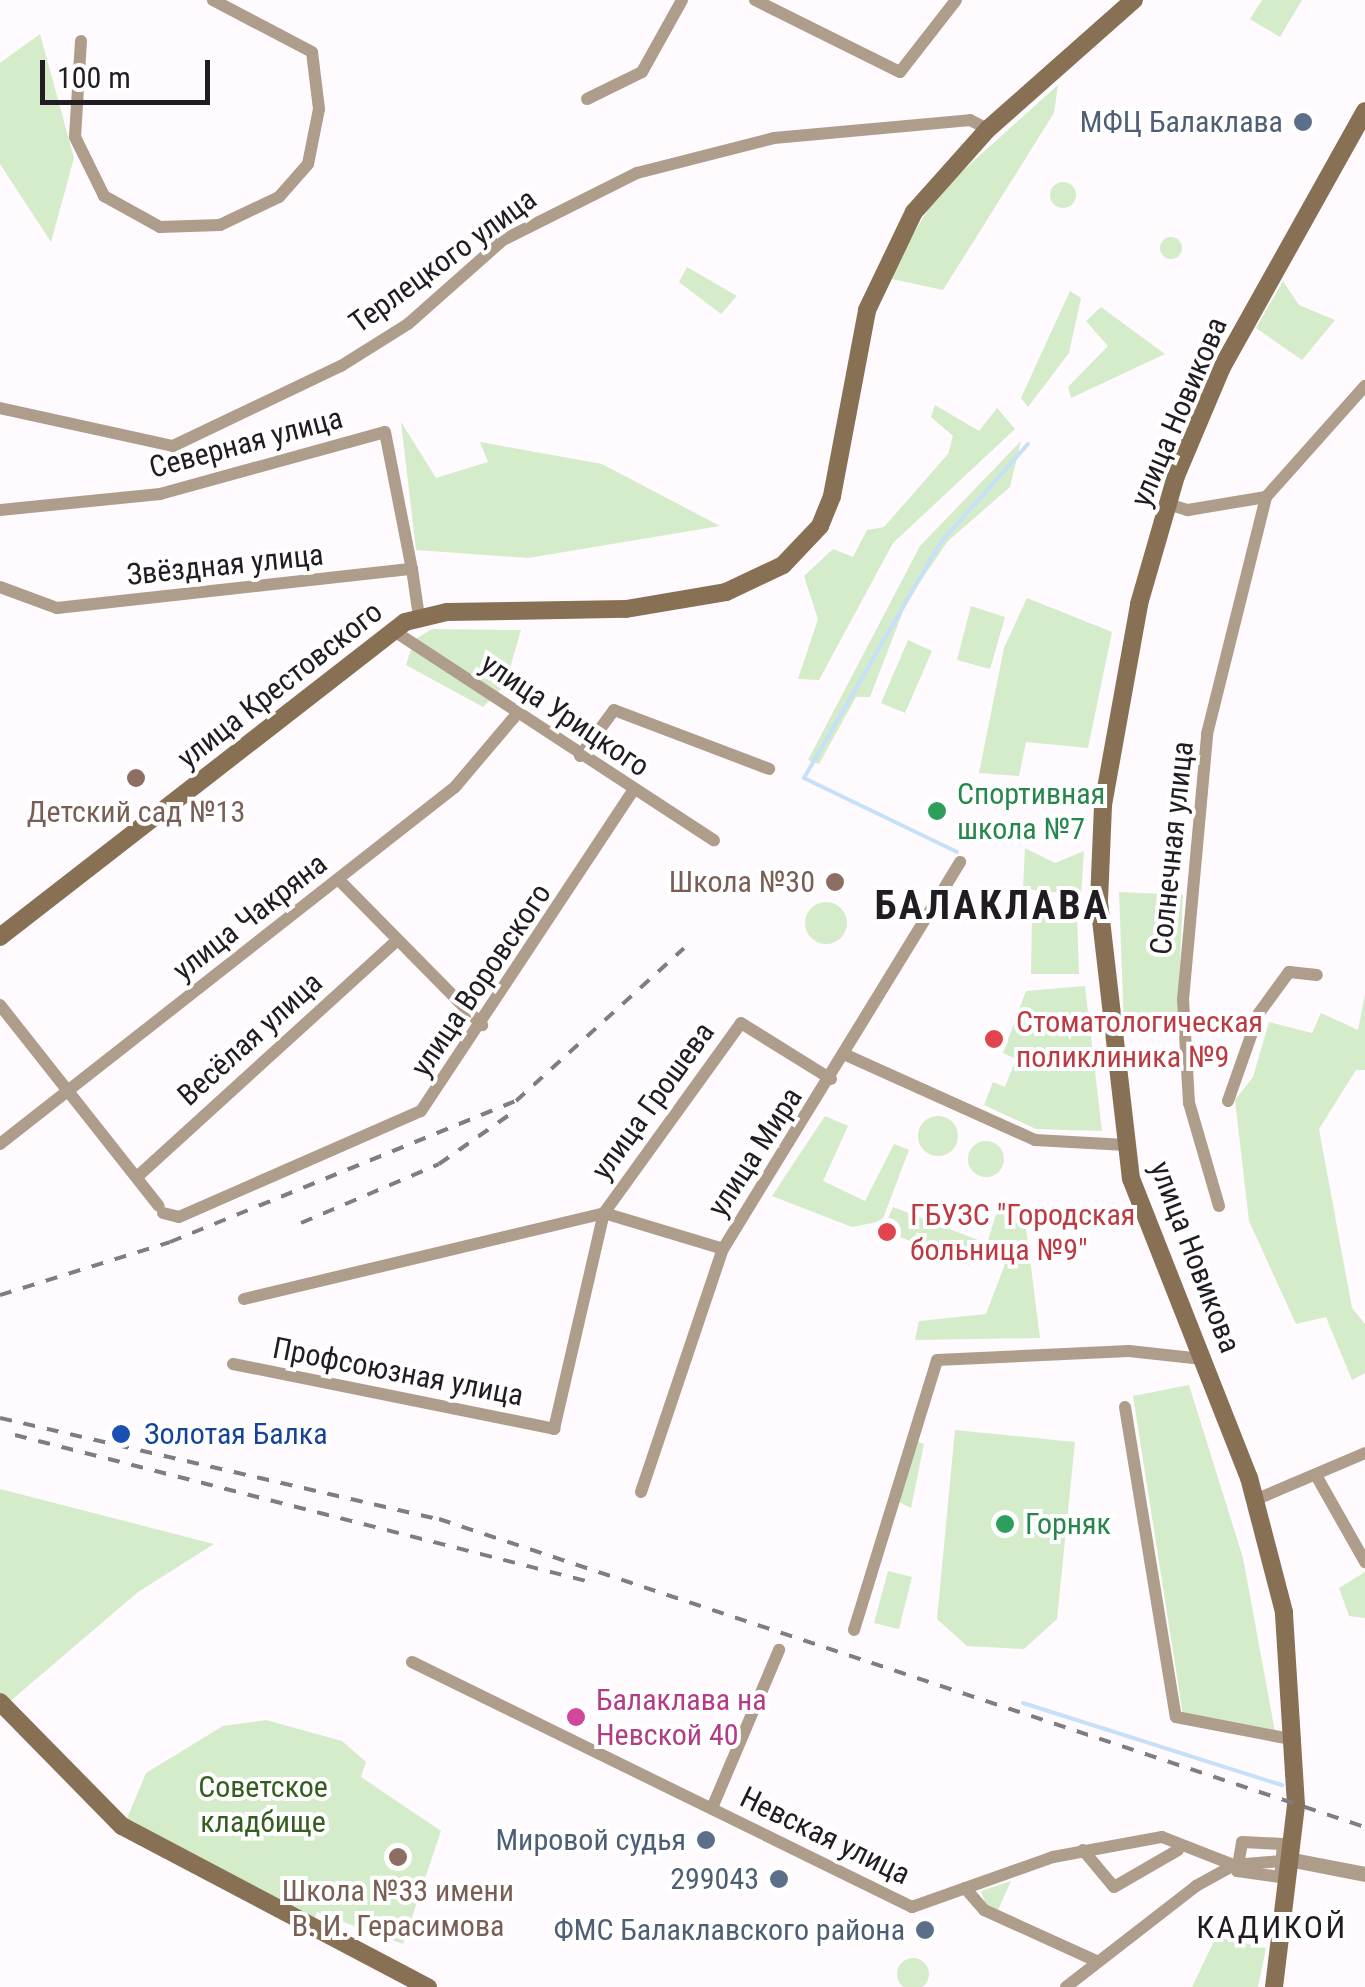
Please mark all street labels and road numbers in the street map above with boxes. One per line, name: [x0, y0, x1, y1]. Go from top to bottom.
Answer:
street label: Терлецкого улица: [342, 181, 544, 341]
street label: улица Новикова: [1123, 312, 1235, 512]
street label: Северная улица: [145, 400, 347, 486]
street label: Звёздная улица: [125, 537, 325, 593]
street label: улица Крестовского: [170, 594, 390, 776]
street label: улица Урицкого: [474, 645, 656, 785]
street label: Солнечная улица: [1143, 739, 1201, 957]
street label: улица Чакряна: [166, 846, 334, 988]
street label: улица Воровского: [403, 877, 559, 1083]
street label: Весёлая улица: [170, 965, 330, 1113]
street label: улица Грошева: [584, 1015, 722, 1187]
street label: улица Мира: [700, 1081, 810, 1223]
street label: улица Новикова: [1142, 1156, 1248, 1358]
street label: Профсоюзная улица: [270, 1330, 526, 1414]
street label: Невская улица: [734, 1779, 916, 1893]

